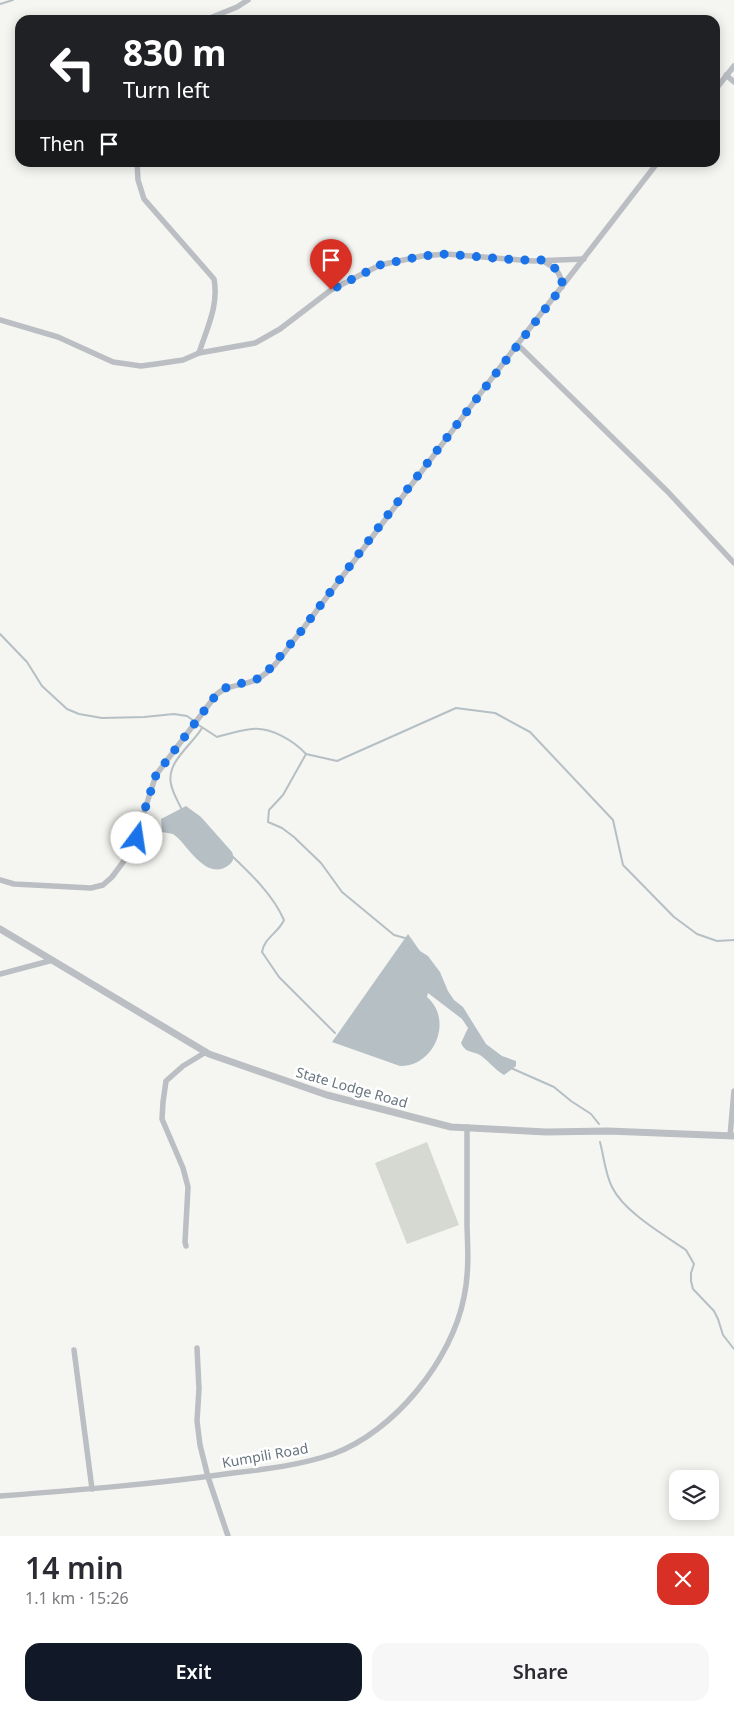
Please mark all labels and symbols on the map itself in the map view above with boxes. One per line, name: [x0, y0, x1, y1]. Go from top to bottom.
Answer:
pin: [310, 239, 352, 290]
position arrow: [110, 811, 162, 863]
street label: State Lodge Road: [294, 1062, 410, 1112]
street label: Kumpili Road: [220, 1438, 310, 1472]

